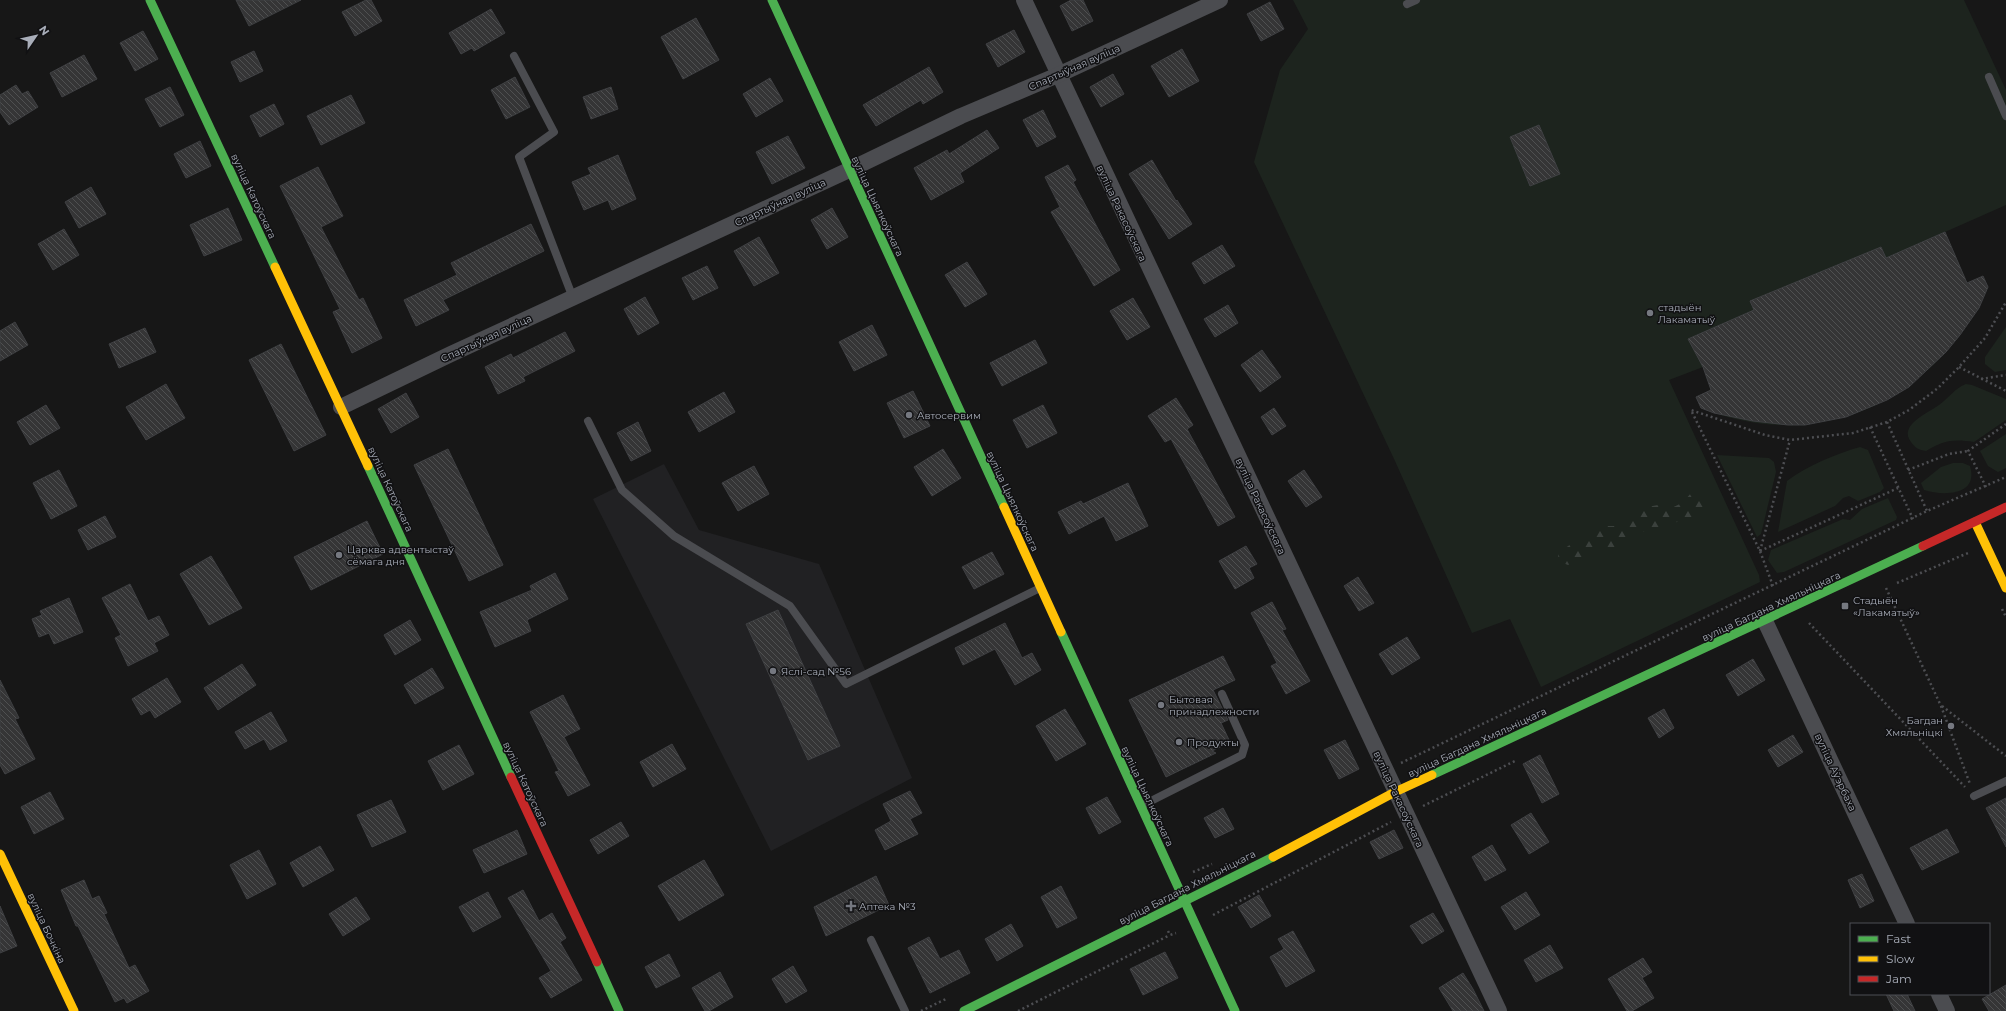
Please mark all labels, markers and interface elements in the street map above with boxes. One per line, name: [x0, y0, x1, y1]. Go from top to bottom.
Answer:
north arrow: [16, 16, 56, 56]
text: N: [36, 23, 53, 38]
street label: Спартыўная вуліца: [1026, 41, 1122, 94]
street label: вуліца Катоўскага: [228, 152, 279, 241]
street label: вуліца Цыялкоўскага: [849, 154, 907, 258]
street label: вуліца Ракасоўскага: [1093, 163, 1150, 264]
street label: Спартыўная вуліца: [733, 176, 828, 229]
place label: стадыён Лакаматыў: [1658, 301, 1716, 326]
marker: стадыён Лакаматыў: [1645, 308, 1655, 318]
street label: Спартыўная вуліца: [439, 312, 534, 365]
place label: Автосервим: [917, 409, 981, 422]
marker: Автосервим: [904, 410, 914, 420]
street label: вуліца Катоўскага: [365, 445, 416, 534]
street label: вуліца Цыялкоўскага: [984, 449, 1042, 553]
street label: вуліца Ракасоўскага: [1232, 456, 1289, 557]
place label: Царква адвентыстаў сёмага дня: [347, 543, 454, 568]
marker: Царква адвентыстаў сёмага дня: [334, 550, 344, 560]
street label: вуліца Багдана Хмяльніцкага: [1700, 569, 1843, 644]
place label: Стадыён «Лакаматыў»: [1853, 594, 1920, 619]
marker: Стадыён «Лакаматыў»: [1840, 601, 1850, 611]
place label: Яслі-сад №56: [781, 665, 851, 678]
marker: Яслі-сад №56: [768, 666, 778, 676]
place label: Бытовая принадлежности: [1169, 693, 1259, 718]
marker: Бытовая принадлежности: [1156, 700, 1166, 710]
street label: вуліца Багдана Хмяльніцкага: [1406, 705, 1549, 780]
place label: Багдан Хмяльніцкі: [1886, 714, 1943, 739]
marker: Багдан Хмяльніцкі: [1946, 721, 1956, 731]
street label: вуліца Аўэрбаха: [1812, 731, 1859, 813]
place label: Продукты: [1187, 736, 1239, 749]
marker: Продукты: [1174, 737, 1184, 747]
street label: вуліца Катоўскага: [500, 740, 551, 829]
street label: вуліца Цыялкоўскага: [1119, 744, 1177, 848]
street label: вуліца Ракасоўскага: [1370, 749, 1427, 850]
street label: вуліца Багдана Хмяльніцкага: [1117, 847, 1258, 928]
street label: вуліца Бочкіна: [24, 891, 69, 966]
place label: Аптека №3: [859, 900, 916, 913]
marker: Аптека №3: [846, 901, 856, 911]
legend: [1850, 923, 1990, 995]
text: Fast: [1886, 931, 1911, 946]
text: Slow: [1886, 951, 1915, 966]
text: Jam: [1885, 971, 1912, 986]

